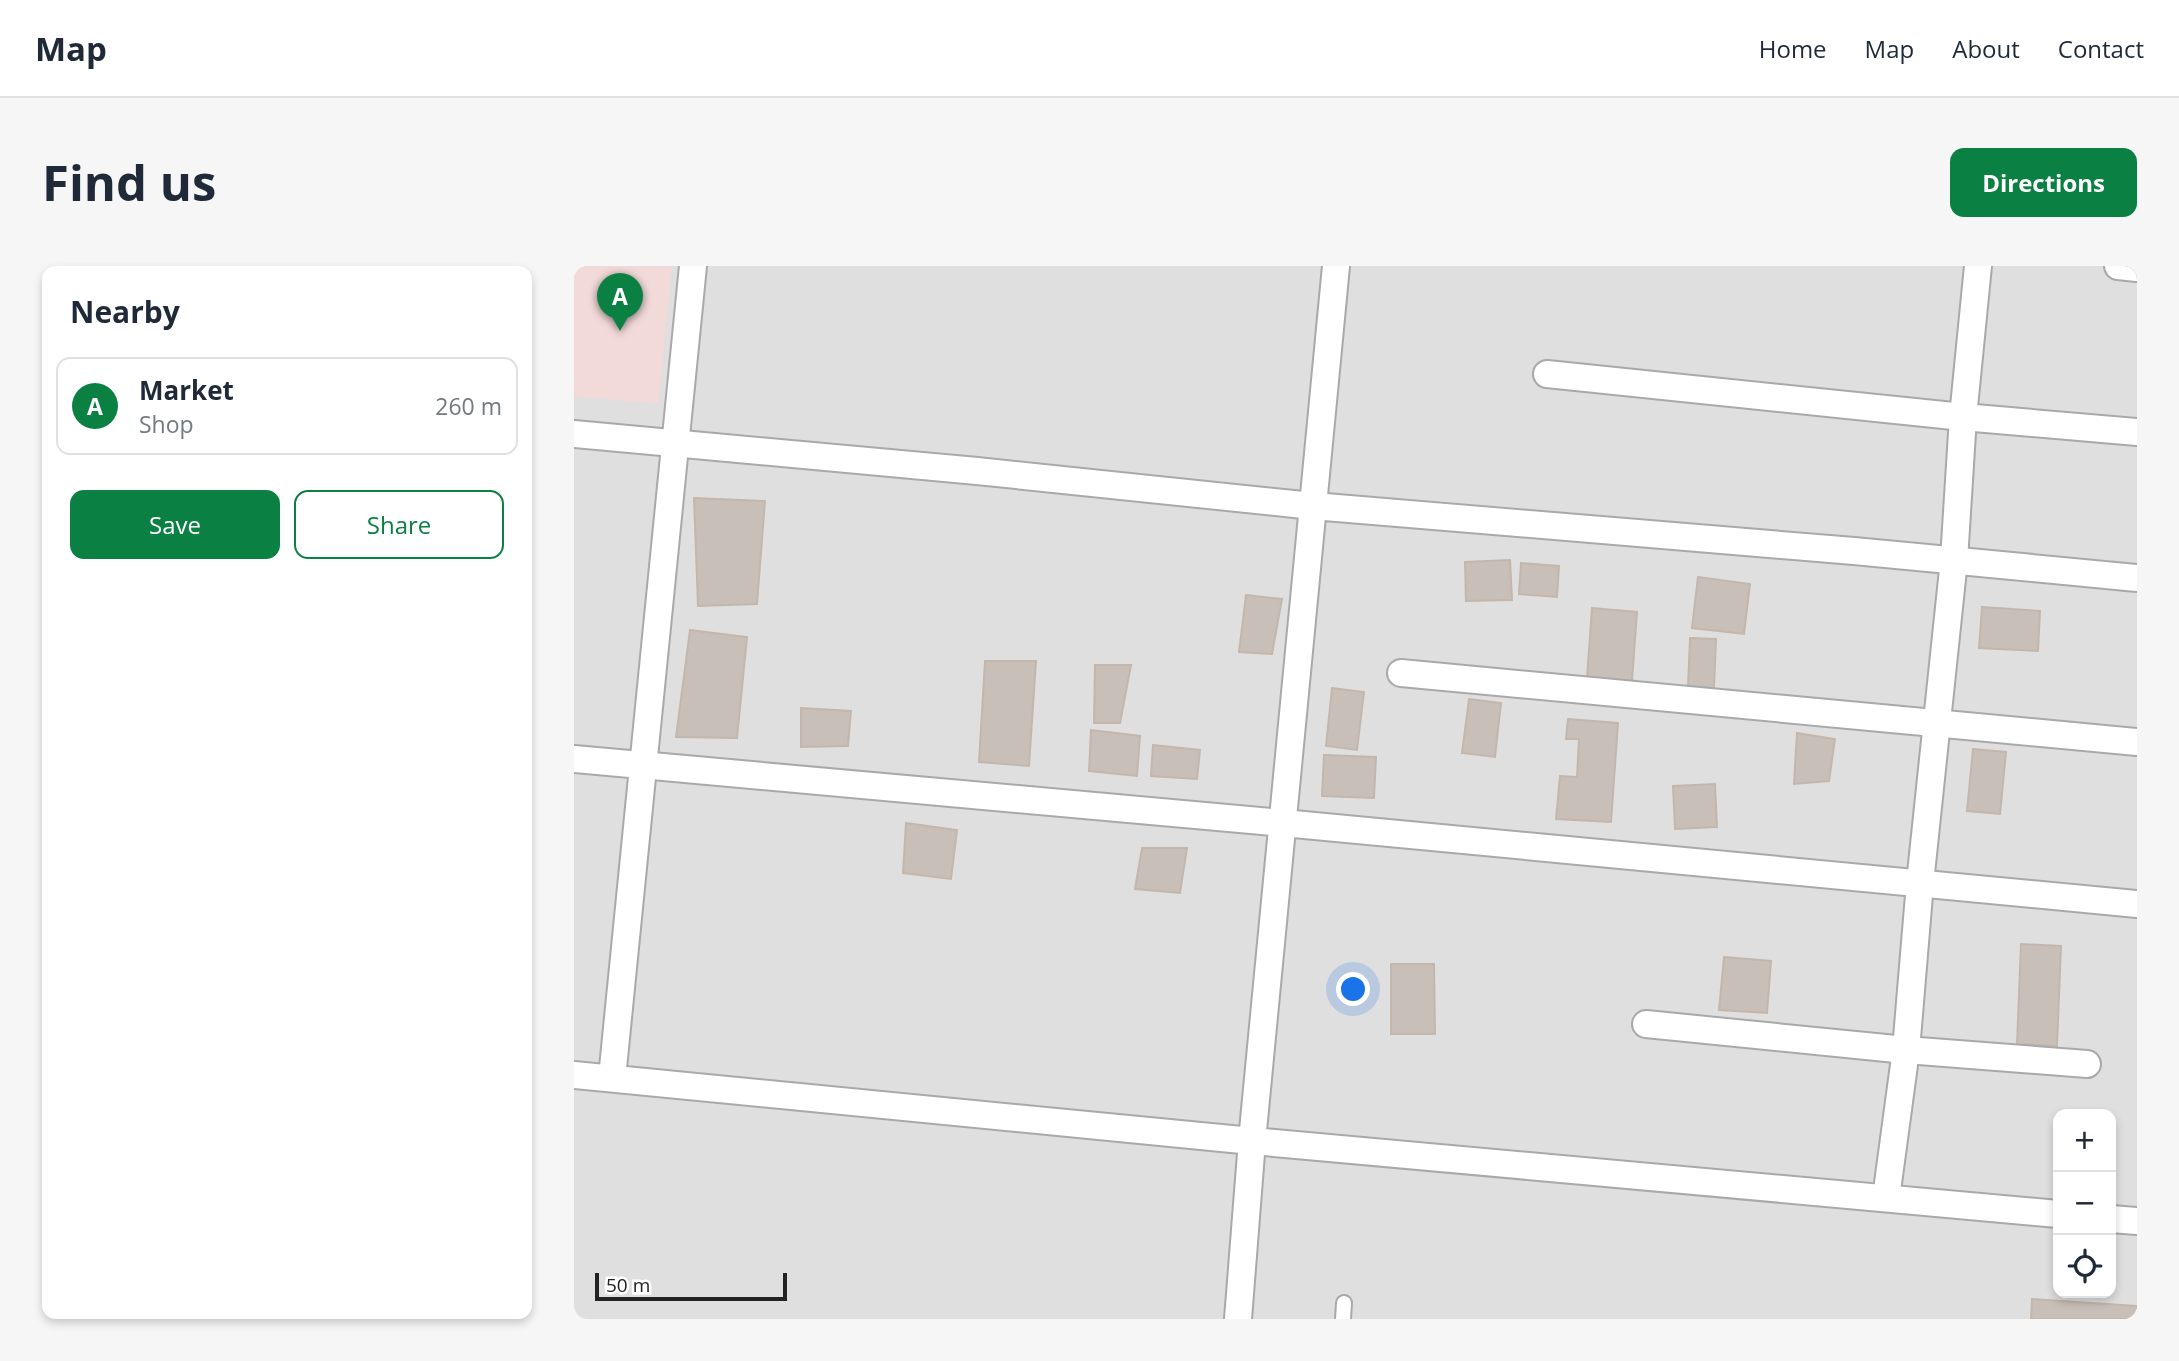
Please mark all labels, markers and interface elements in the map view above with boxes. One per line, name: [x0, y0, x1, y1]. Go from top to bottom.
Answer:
text: Map: [35, 26, 107, 71]
text: Home: [1759, 32, 1827, 65]
text: Map: [1865, 32, 1914, 65]
text: About: [1952, 32, 2020, 65]
text: Contact: [2058, 32, 2144, 65]
button: Directions: [1950, 148, 2137, 217]
text: Find us: [42, 149, 216, 215]
pin: A: [597, 273, 643, 331]
text: Nearby: [70, 291, 180, 332]
text: Market: [139, 372, 234, 408]
text: A: [87, 390, 103, 422]
text: 260 m: [435, 390, 502, 422]
text: Shop: [139, 408, 194, 440]
button: Save: [70, 490, 280, 559]
button: Share: [294, 490, 504, 559]
your location: [1336, 972, 1370, 1006]
map controls: [2053, 1109, 2116, 1298]
button: +: [2053, 1109, 2116, 1172]
button: −: [2053, 1172, 2116, 1235]
button: locate: [2053, 1235, 2116, 1298]
scale bar: [595, 1270, 788, 1302]
text: 50 m: [606, 1272, 650, 1298]

